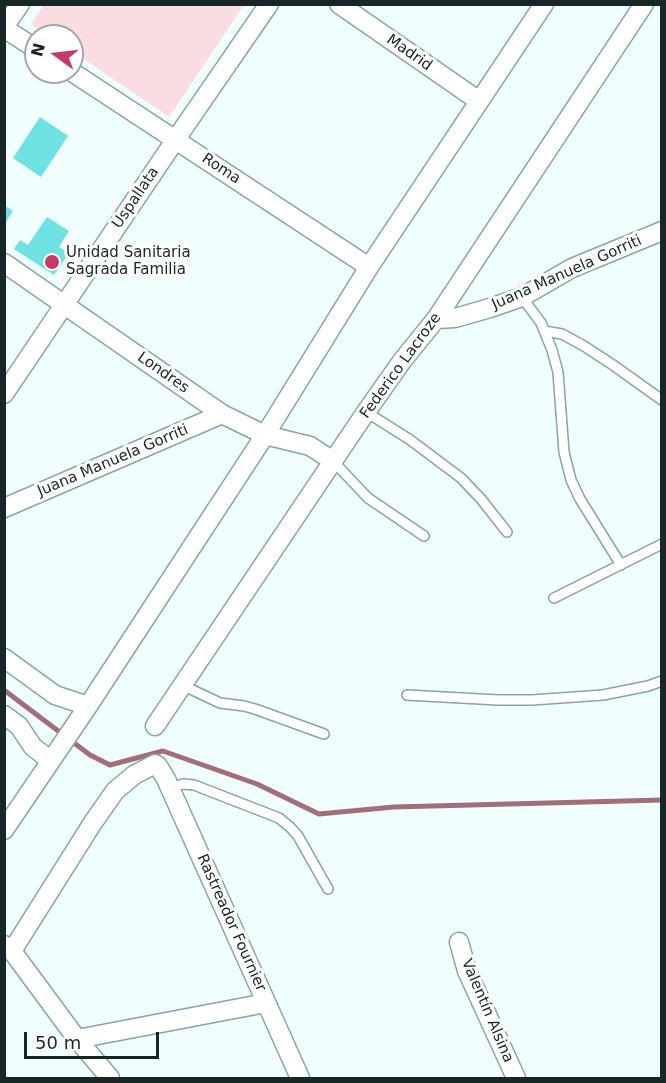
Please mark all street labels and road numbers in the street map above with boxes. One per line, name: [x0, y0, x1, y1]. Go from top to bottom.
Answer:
street label: Madrid: [383, 31, 435, 75]
street label: Roma: [198, 150, 244, 188]
street label: Uspallata: [109, 164, 163, 232]
street label: Juana Manuela Gorriti: [489, 232, 645, 314]
street label: Federico Lacroze: [357, 310, 445, 422]
street label: Londres: [134, 349, 192, 397]
street label: Juana Manuela Gorriti: [35, 421, 191, 501]
street label: Rastreador Fournier: [193, 851, 269, 995]
street label: Valentín Alsina: [457, 957, 517, 1065]

